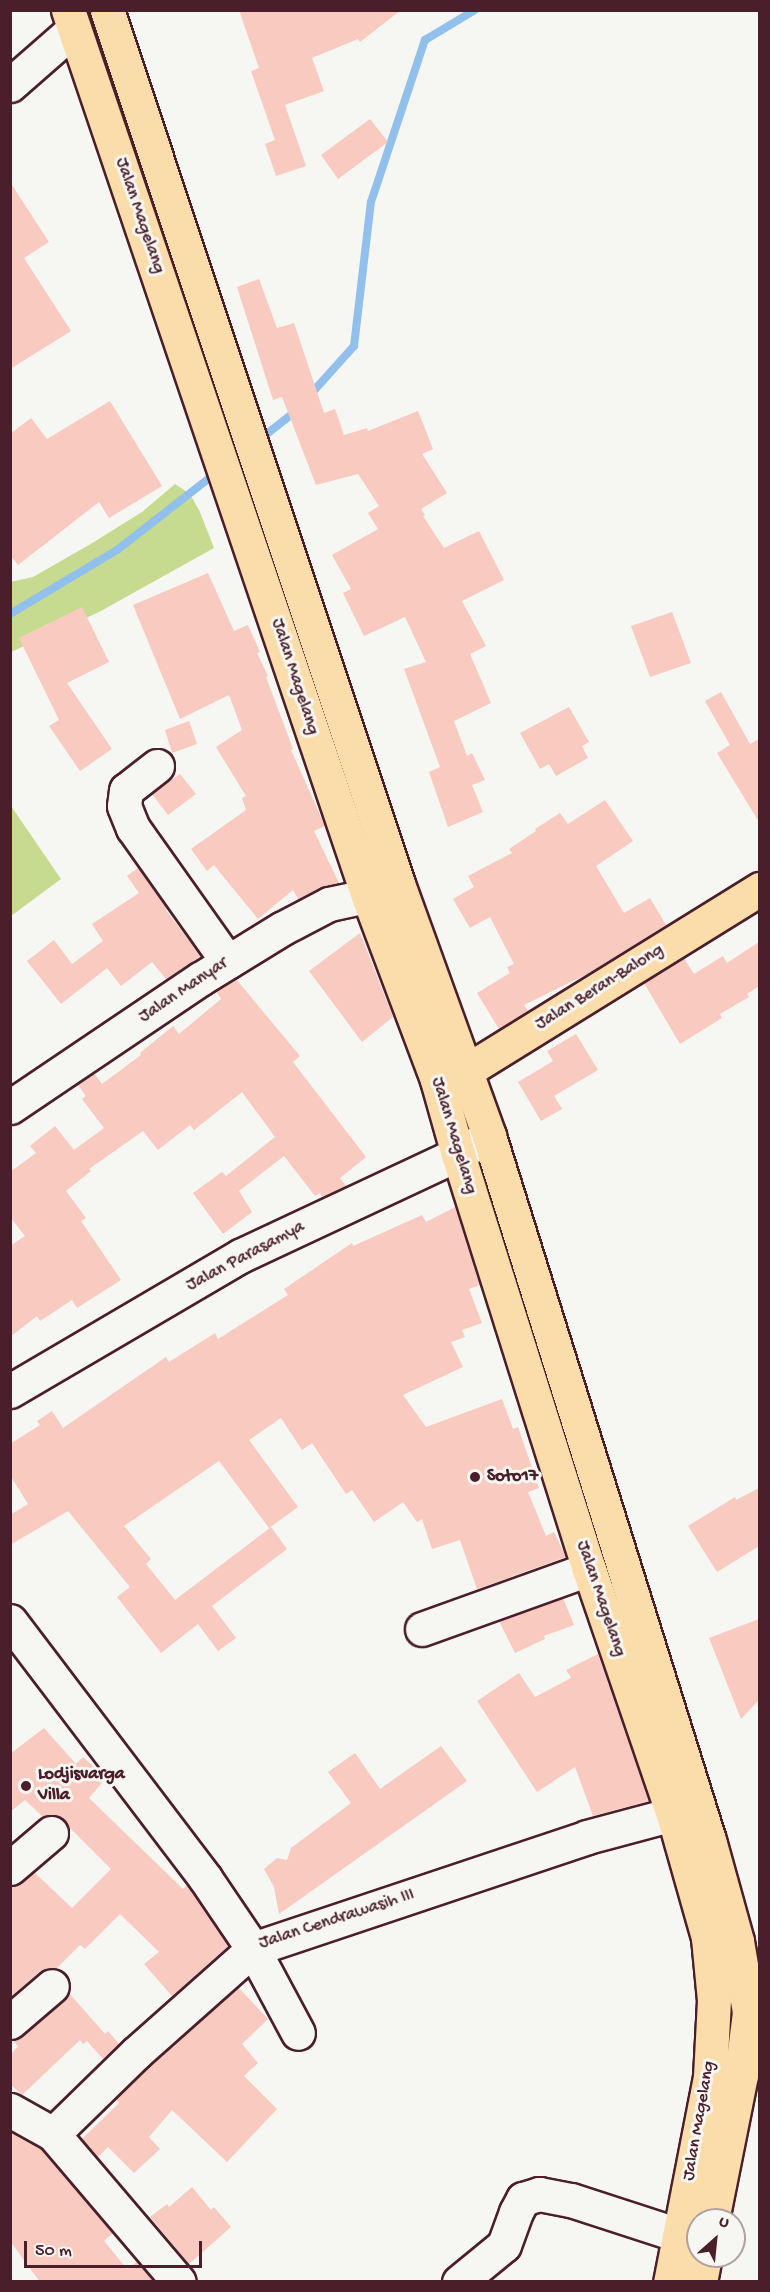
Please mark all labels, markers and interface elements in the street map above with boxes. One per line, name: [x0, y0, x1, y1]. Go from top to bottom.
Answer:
street label: Jalan Magelang: [109, 155, 169, 277]
street label: Jalan Magelang: [265, 616, 323, 738]
street label: Jalan Beran-Balong: [532, 940, 668, 1036]
street label: Jalan Manyar: [135, 953, 233, 1029]
street label: Jalan Magelang: [425, 1075, 481, 1197]
street label: Jalan Parasamya: [183, 1217, 309, 1297]
place label: Soto17: [487, 1466, 538, 1488]
marker: Soto17: [468, 1470, 482, 1484]
street label: Jalan Magelang: [570, 1538, 630, 1660]
place label: Lodjisvarga Villa: [38, 1765, 125, 1808]
marker: Lodjisvarga Villa: [19, 1779, 33, 1793]
street label: Jalan Cendrawasih III: [257, 1885, 417, 1955]
street label: Jalan Magelang: [679, 2060, 721, 2182]
north arrow: [686, 2208, 746, 2268]
text: U: [715, 2213, 732, 2234]
scale bar: [27, 2229, 206, 2267]
text: 50 m: [35, 2241, 72, 2262]

